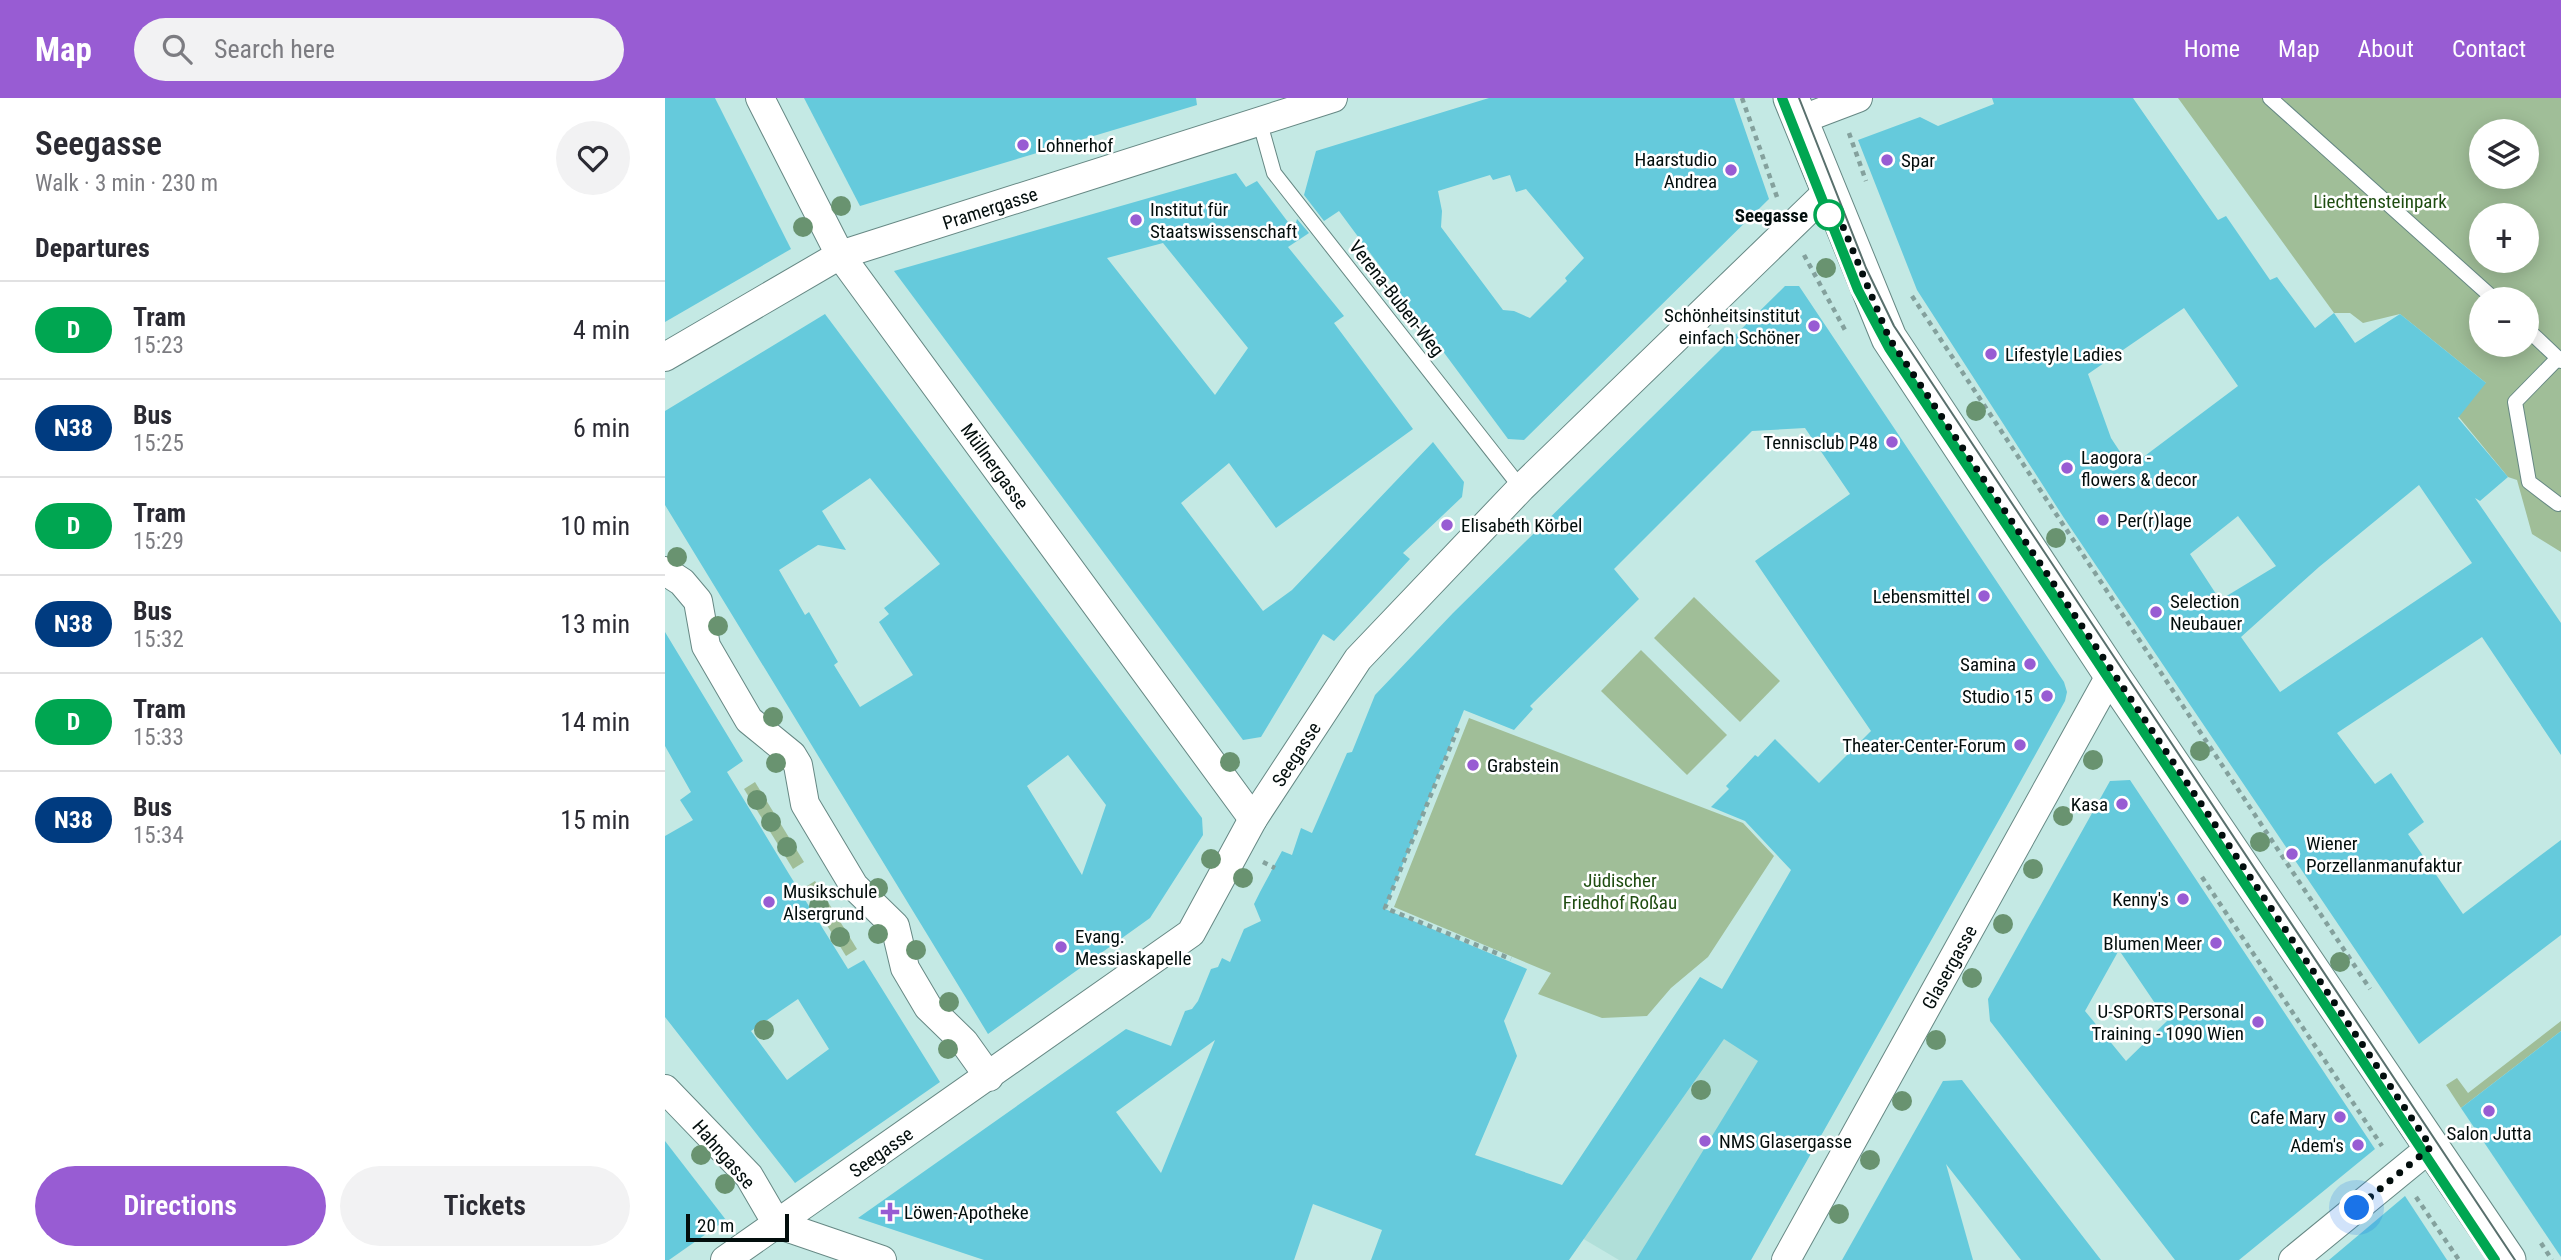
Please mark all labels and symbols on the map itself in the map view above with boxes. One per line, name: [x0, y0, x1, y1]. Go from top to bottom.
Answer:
place label: Lohnerhof: [1037, 134, 1113, 157]
marker: Lohnerhof: [1015, 137, 1031, 153]
place label: Haarstudio Andrea: [1634, 148, 1717, 193]
place label: Spar: [1901, 149, 1935, 172]
marker: Spar: [1879, 152, 1895, 168]
marker: Haarstudio Andrea: [1723, 162, 1739, 178]
street label: Pramergasse: [940, 182, 1041, 235]
park label: Liechtensteinpark: [2313, 190, 2447, 213]
place label: Institut für Staatswissenschaft: [1150, 198, 1297, 243]
marker: Seegasse: [1814, 200, 1844, 230]
place label: Seegasse: [1735, 204, 1808, 227]
marker: Institut für Staatswissenschaft: [1128, 212, 1144, 228]
street label: Verena-Buben-Weg: [1344, 236, 1449, 361]
place label: Schönheitsinstitut einfach Schöner: [1664, 304, 1800, 349]
marker: Schönheitsinstitut einfach Schöner: [1806, 318, 1822, 334]
place label: Lifestyle Ladies: [2005, 343, 2122, 366]
marker: Lifestyle Ladies: [1983, 346, 1999, 362]
street label: Müllnergasse: [956, 419, 1034, 514]
place label: Tennisclub P48: [1763, 431, 1878, 454]
marker: Tennisclub P48: [1884, 434, 1900, 450]
place label: Laogora - flowers & decor: [2081, 446, 2198, 491]
marker: Laogora - flowers & decor: [2059, 460, 2075, 476]
place label: Per(r)lage: [2117, 509, 2192, 532]
marker: Per(r)lage: [2095, 512, 2111, 528]
place label: Elisabeth Körbel: [1461, 514, 1582, 537]
marker: Elisabeth Körbel: [1439, 517, 1455, 533]
place label: Lebensmittel: [1873, 585, 1970, 608]
marker: Lebensmittel: [1976, 588, 1992, 604]
place label: Selection Neubauer: [2170, 590, 2242, 635]
marker: Selection Neubauer: [2148, 604, 2164, 620]
place label: Samina: [1960, 653, 2016, 676]
marker: Samina: [2022, 656, 2038, 672]
place label: Studio 15: [1962, 685, 2033, 708]
marker: Studio 15: [2039, 688, 2055, 704]
street label: Seegasse: [1267, 718, 1326, 791]
place label: Theater-Center-Forum: [1842, 734, 2006, 757]
marker: Theater-Center-Forum: [2012, 737, 2028, 753]
place label: Grabstein: [1487, 754, 1559, 777]
marker: Grabstein: [1465, 757, 1481, 773]
place label: Kasa: [2071, 793, 2108, 816]
marker: Kasa: [2114, 796, 2130, 812]
place label: Wiener Porzellanmanufaktur: [2306, 832, 2462, 877]
marker: Wiener Porzellanmanufaktur: [2284, 846, 2300, 862]
park label: Jüdischer Friedhof Roßau: [1563, 869, 1677, 914]
place label: Musikschule Alsergrund: [783, 880, 877, 925]
place label: Kenny's: [2112, 888, 2169, 911]
marker: Kenny's: [2175, 891, 2191, 907]
marker: Musikschule Alsergrund: [761, 894, 777, 910]
street label: Glasergasse: [1917, 921, 1982, 1013]
place label: Evang. Messiaskapelle: [1075, 925, 1191, 970]
place label: Blumen Meer: [2103, 932, 2202, 955]
marker: Blumen Meer: [2208, 935, 2224, 951]
marker: Evang. Messiaskapelle: [1053, 939, 1069, 955]
place label: U-SPORTS Personal Training - 1090 Wien: [2092, 1000, 2244, 1045]
marker: U-SPORTS Personal Training - 1090 Wien: [2250, 1014, 2266, 1030]
marker: Salon Jutta: [2481, 1103, 2497, 1119]
place label: Cafe Mary: [2250, 1106, 2326, 1129]
marker: Cafe Mary: [2332, 1109, 2348, 1125]
street label: Hahngasse: [687, 1115, 760, 1194]
street label: Seegasse: [845, 1122, 918, 1183]
place label: Salon Jutta: [2446, 1122, 2532, 1145]
place label: NMS Glasergasse: [1719, 1130, 1852, 1153]
marker: NMS Glasergasse: [1697, 1133, 1713, 1149]
place label: Adem's: [2290, 1134, 2344, 1157]
marker: Adem's: [2350, 1137, 2366, 1153]
your location: [2339, 1190, 2374, 1225]
place label: Löwen-Apotheke: [904, 1201, 1029, 1224]
marker: Löwen-Apotheke: [882, 1204, 898, 1220]
scale bar: [686, 1211, 789, 1243]

